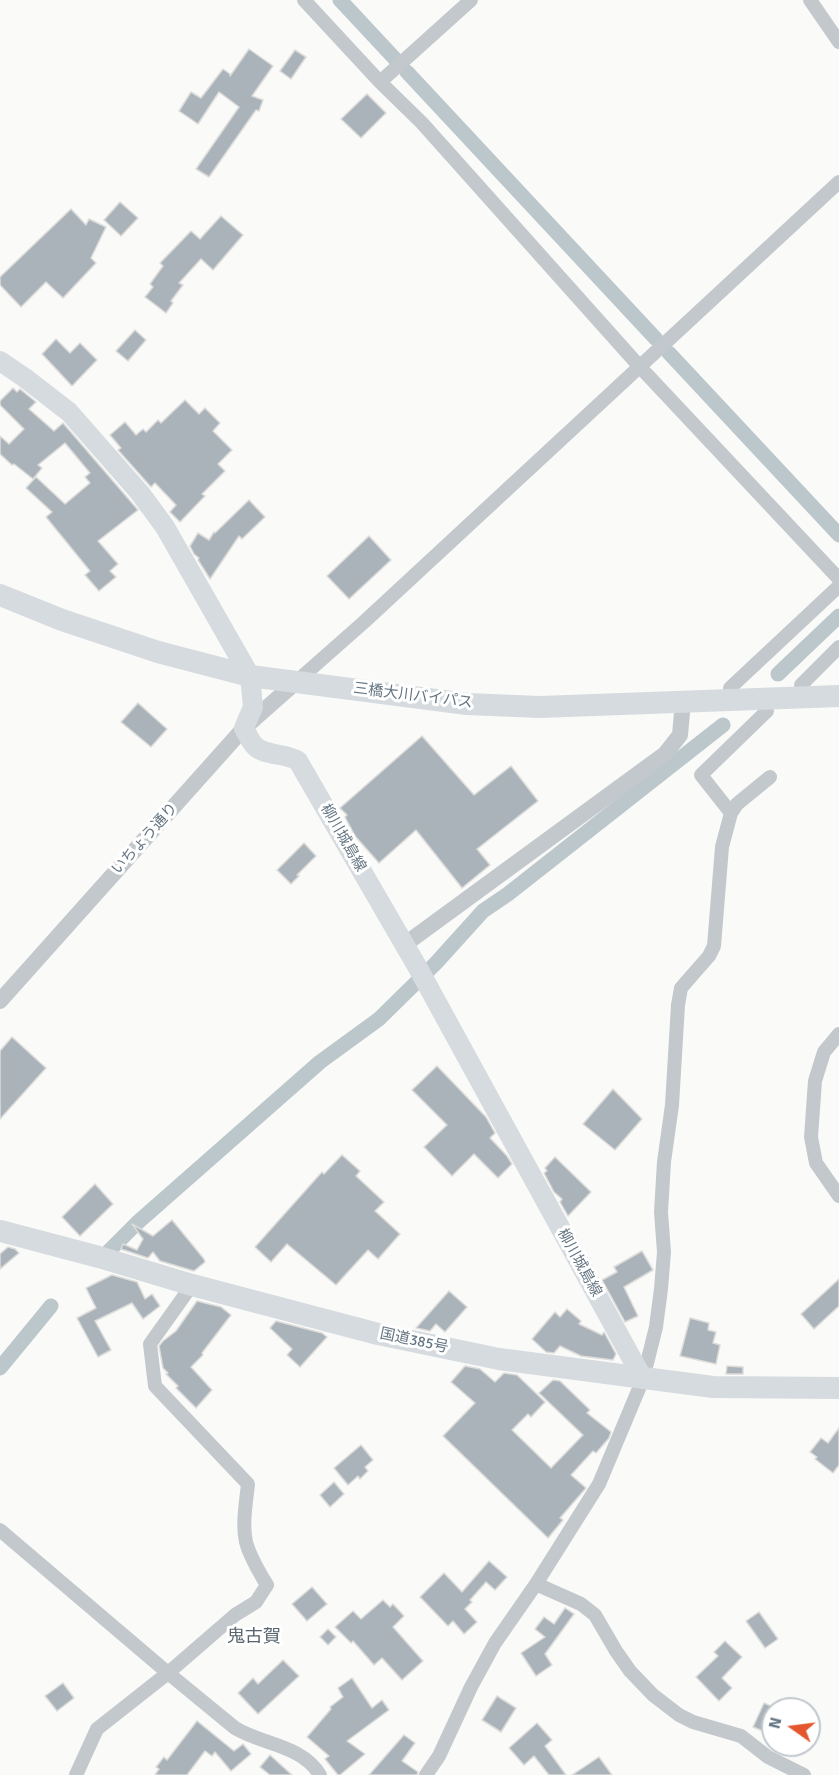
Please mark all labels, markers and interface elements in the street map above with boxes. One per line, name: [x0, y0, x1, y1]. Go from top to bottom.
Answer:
street label: 三橋大川バイパス: [352, 680, 474, 712]
street label: いちょう通り: [108, 800, 182, 878]
street label: 柳川城島線: [316, 801, 370, 875]
street label: 柳川城島線: [553, 1226, 605, 1300]
street label: 国道385号: [378, 1325, 450, 1357]
district label: 鬼古賀: [227, 1626, 281, 1648]
north arrow: [761, 1697, 821, 1757]
text: N: [764, 1715, 787, 1731]

